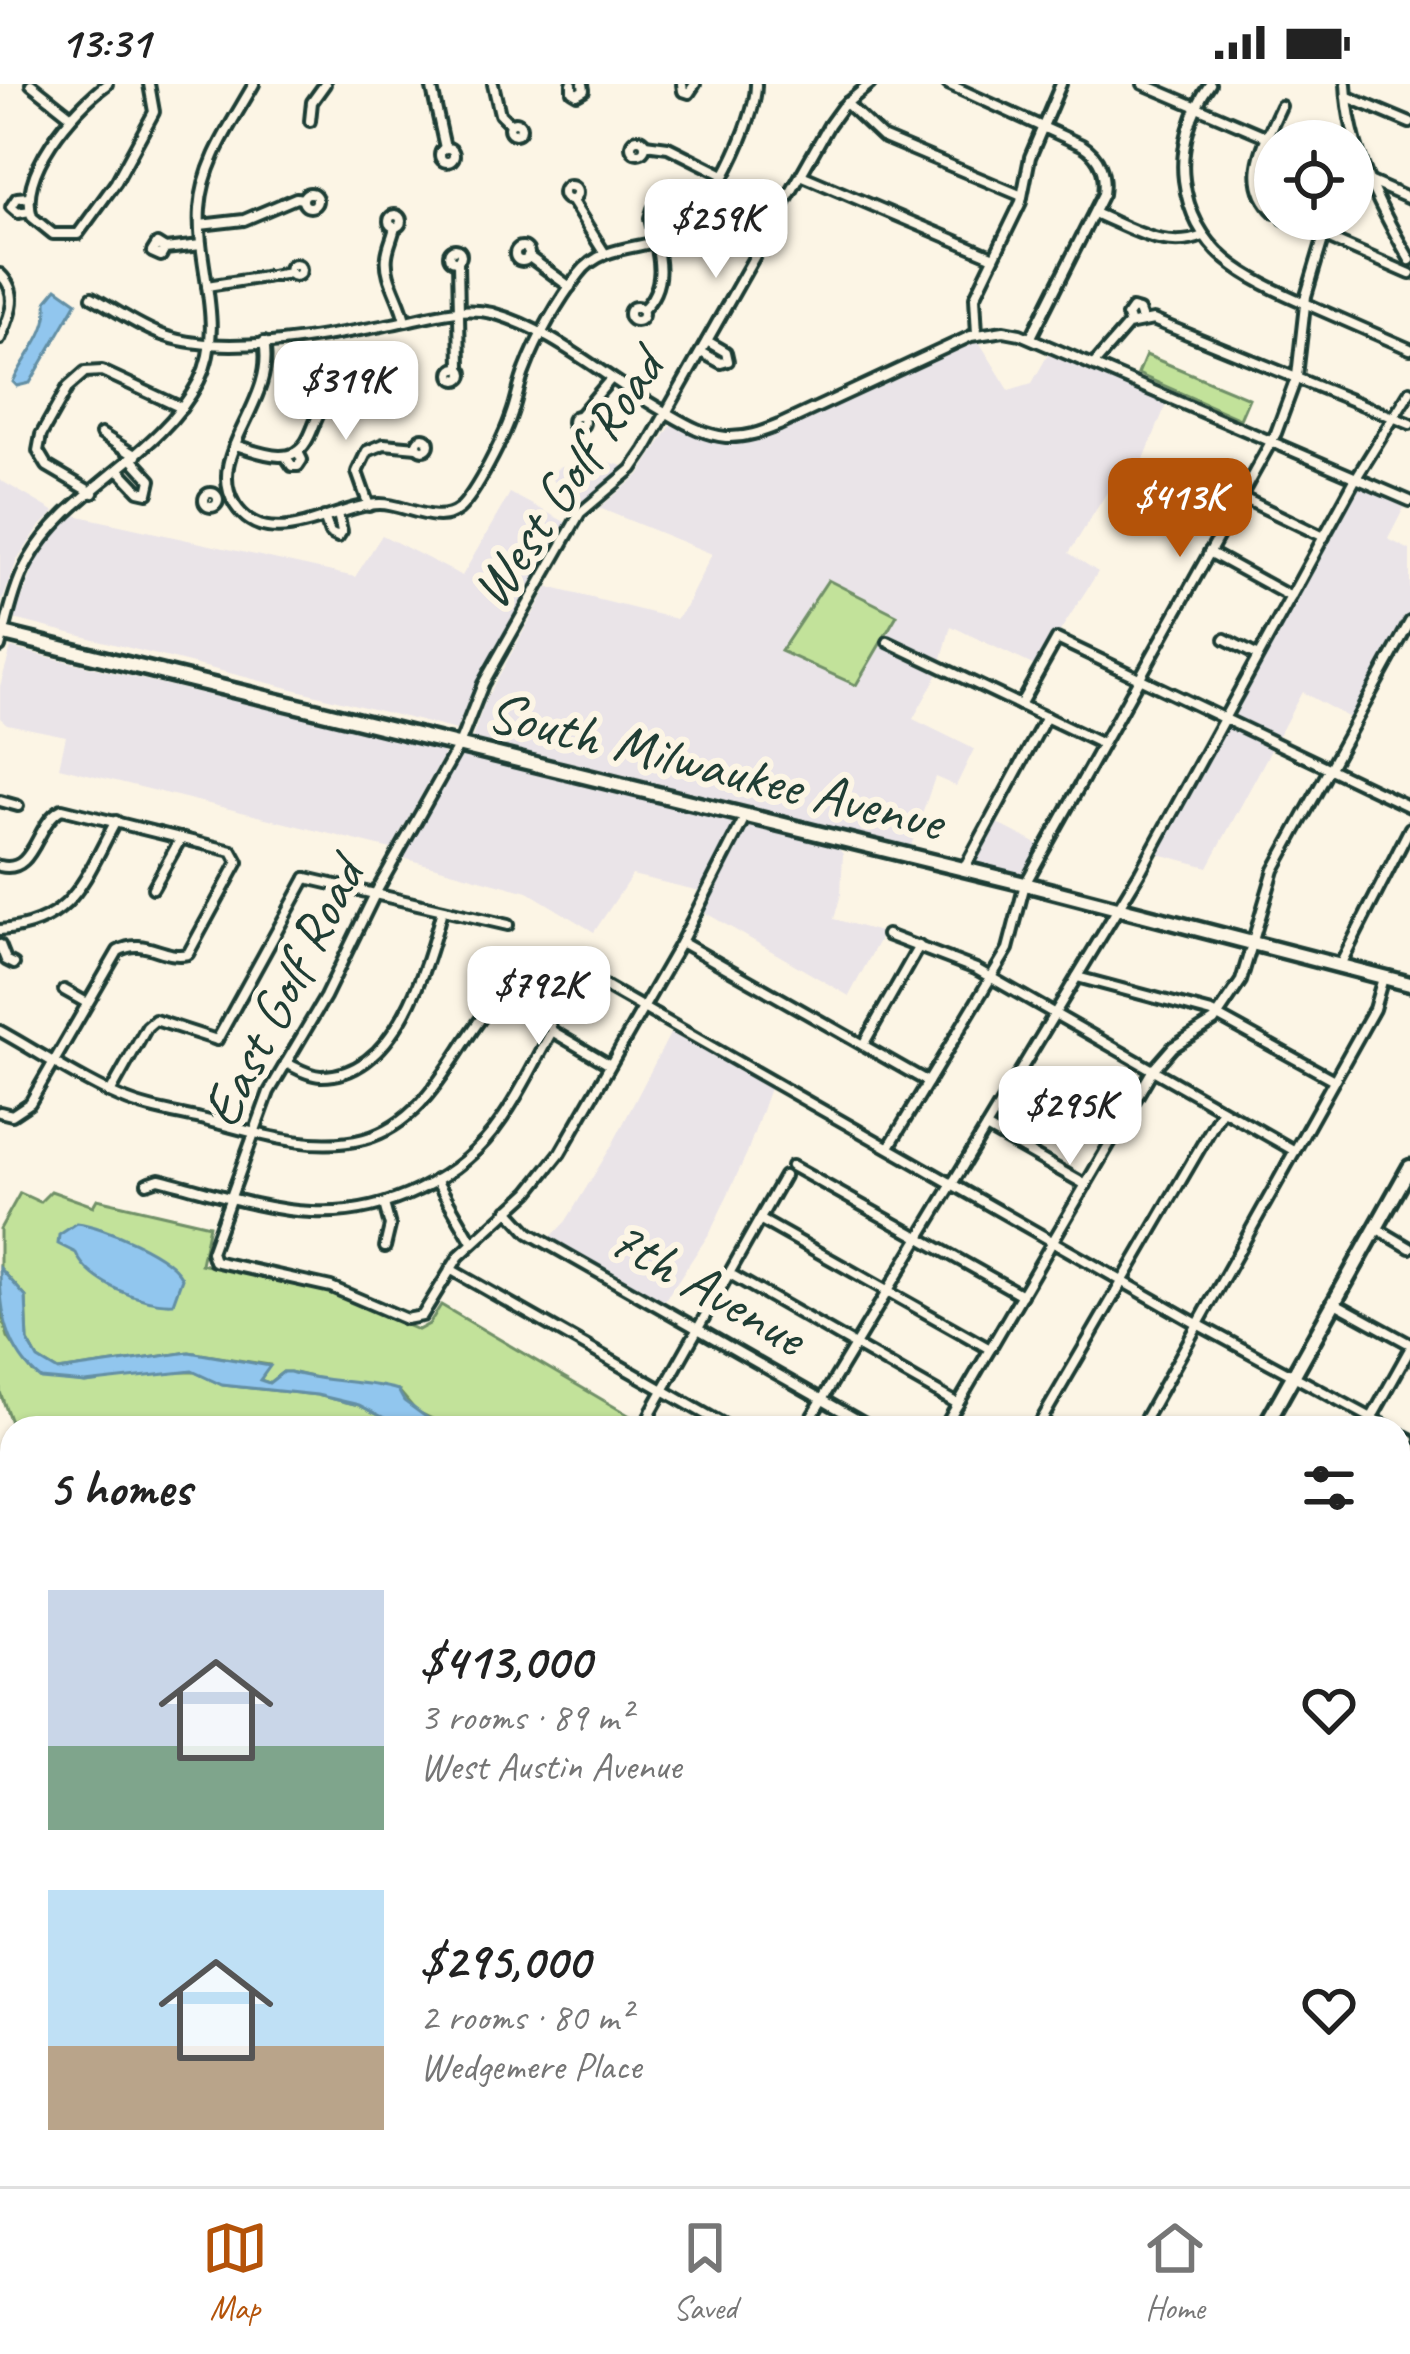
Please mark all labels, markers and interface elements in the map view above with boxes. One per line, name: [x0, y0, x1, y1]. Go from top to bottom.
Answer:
text: 13:31: [60, 14, 150, 71]
map controls: [1254, 120, 1374, 240]
button: locate: [1254, 120, 1374, 240]
pin: $259K: [632, 179, 800, 281]
text: $259K: [672, 193, 760, 242]
street label: West Golf Road: [454, 329, 684, 621]
pin: $319K: [262, 341, 430, 443]
text: $319K: [301, 355, 391, 404]
pin: $413K: [1096, 458, 1264, 560]
text: $413K: [1135, 472, 1225, 521]
street label: South Milwaukee Avenue: [481, 675, 954, 858]
street label: East Golf Road: [184, 839, 384, 1138]
pin: $792K: [455, 946, 623, 1048]
text: $792K: [494, 960, 584, 1009]
pin: $295K: [986, 1066, 1154, 1168]
text: $295K: [1026, 1080, 1114, 1129]
street label: 7th Avenue: [596, 1202, 822, 1374]
icon: filters: [1296, 1455, 1362, 1521]
text: 5 homes: [48, 1456, 191, 1520]
text: $413,000: [420, 1629, 591, 1693]
icon: home: [144, 1638, 288, 1782]
icon: heart: [1296, 1677, 1362, 1743]
text: 3 rooms · 89 m²: [420, 1693, 631, 1742]
text: West Austin Avenue: [420, 1742, 681, 1791]
text: $295,000: [420, 1929, 589, 1993]
icon: home: [144, 1938, 288, 2082]
icon: heart: [1296, 1977, 1362, 2043]
text: 2 rooms · 80 m²: [420, 1993, 631, 2042]
text: Wedgemere Place: [420, 2042, 641, 2091]
tab: Map: [202, 2215, 268, 2329]
tab: Saved: [672, 2215, 738, 2329]
tab: Home: [1142, 2215, 1208, 2329]

